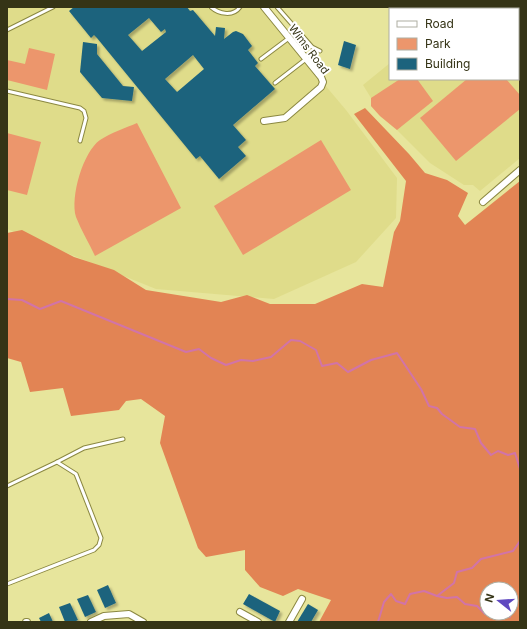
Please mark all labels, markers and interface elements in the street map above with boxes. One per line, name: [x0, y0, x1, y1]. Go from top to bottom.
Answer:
legend: [389, 8, 519, 80]
text: Road: [425, 16, 454, 31]
street label: Wims Road: [286, 21, 332, 77]
text: Park: [425, 36, 451, 51]
text: Building: [425, 56, 470, 71]
north arrow: [479, 581, 519, 621]
text: N: [482, 592, 497, 604]

